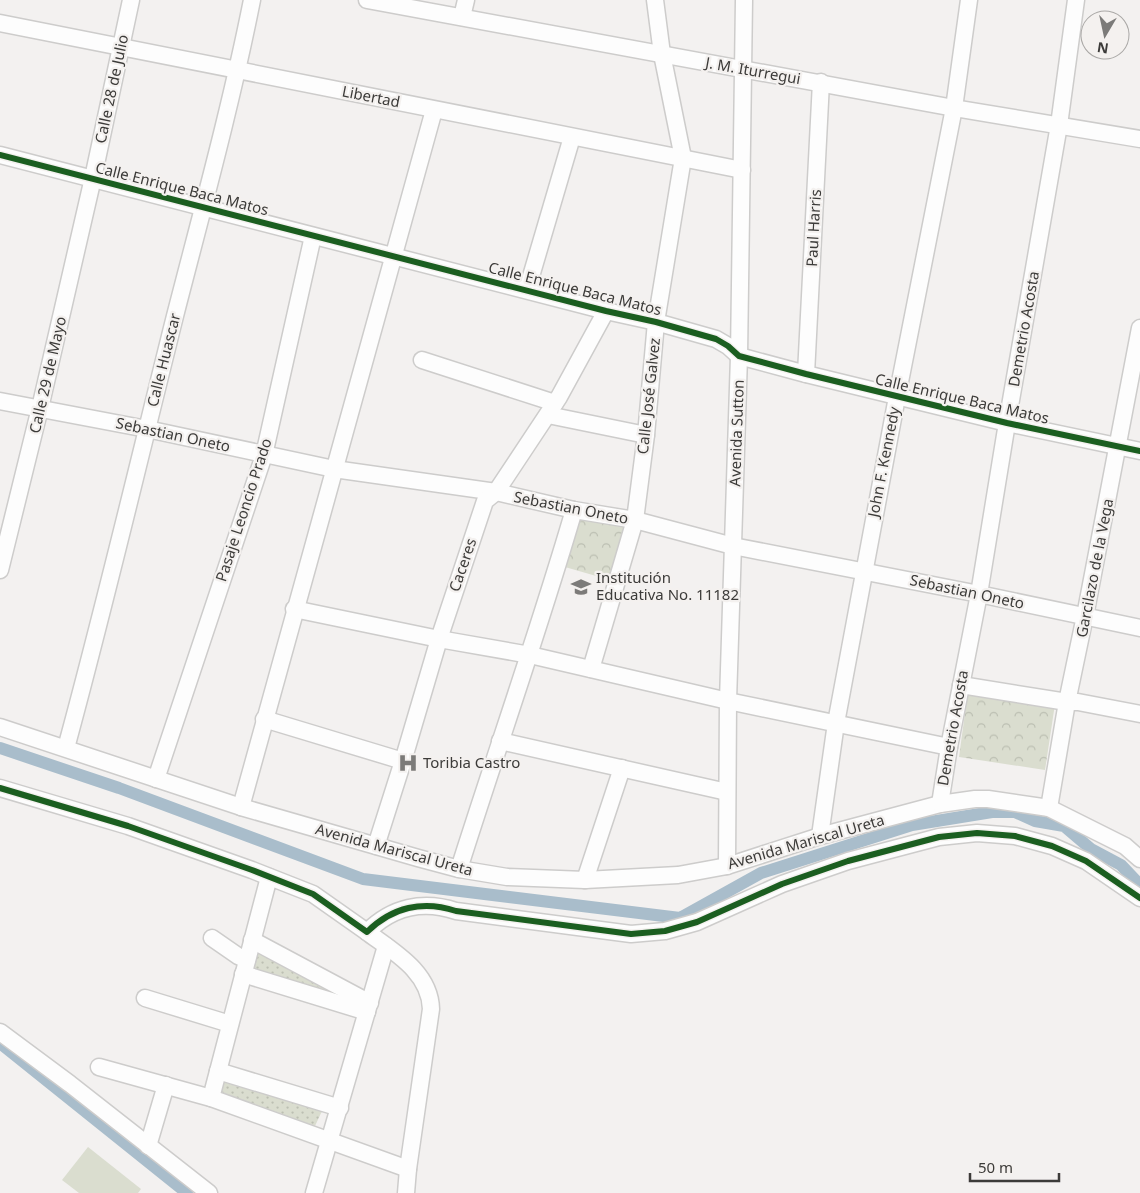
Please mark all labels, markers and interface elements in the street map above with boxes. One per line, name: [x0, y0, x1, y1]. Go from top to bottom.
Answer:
north arrow: [1080, 10, 1130, 60]
street label: Calle 28 de Julio: [90, 33, 132, 145]
text: N: [1096, 38, 1110, 59]
street label: J. M. Iturregui: [702, 51, 802, 88]
street label: Libertad: [340, 81, 402, 111]
street label: Calle Enrique Baca Matos: [94, 157, 271, 219]
street label: Paul Harris: [801, 189, 825, 267]
street label: Calle Enrique Baca Matos: [487, 257, 664, 319]
street label: Demetrio Acosta: [1003, 269, 1043, 388]
street label: Calle Huascar: [142, 311, 184, 409]
street label: Calle 29 de Mayo: [24, 314, 70, 435]
street label: Calle José Galvez: [632, 337, 664, 455]
street label: Calle Enrique Baca Matos: [873, 368, 1051, 428]
street label: Avenida Sutton: [724, 379, 748, 487]
street label: John F. Kennedy: [862, 405, 904, 521]
street label: Sebastian Oneto: [114, 412, 232, 456]
street label: Pasaje Leoncio Prado: [210, 435, 276, 584]
street label: Sebastian Oneto: [512, 486, 630, 528]
street label: Garcilazo de la Vega: [1071, 497, 1117, 639]
street label: Caceres: [444, 535, 480, 594]
place label: Institución Educativa No. 11182: [596, 567, 739, 604]
street label: Sebastian Oneto: [908, 569, 1026, 613]
school or university icon: Institución Educativa No. 11182: [570, 576, 592, 598]
street label: Demetrio Acosta: [932, 668, 972, 787]
hospital icon: Toribia Castro: [397, 752, 419, 774]
place label: Toribia Castro: [423, 752, 520, 772]
street label: Avenida Mariscal Ureta: [725, 809, 886, 873]
street label: Avenida Mariscal Ureta: [313, 818, 475, 880]
scale bar: [970, 1150, 1059, 1182]
text: 50 m: [978, 1157, 1013, 1177]

